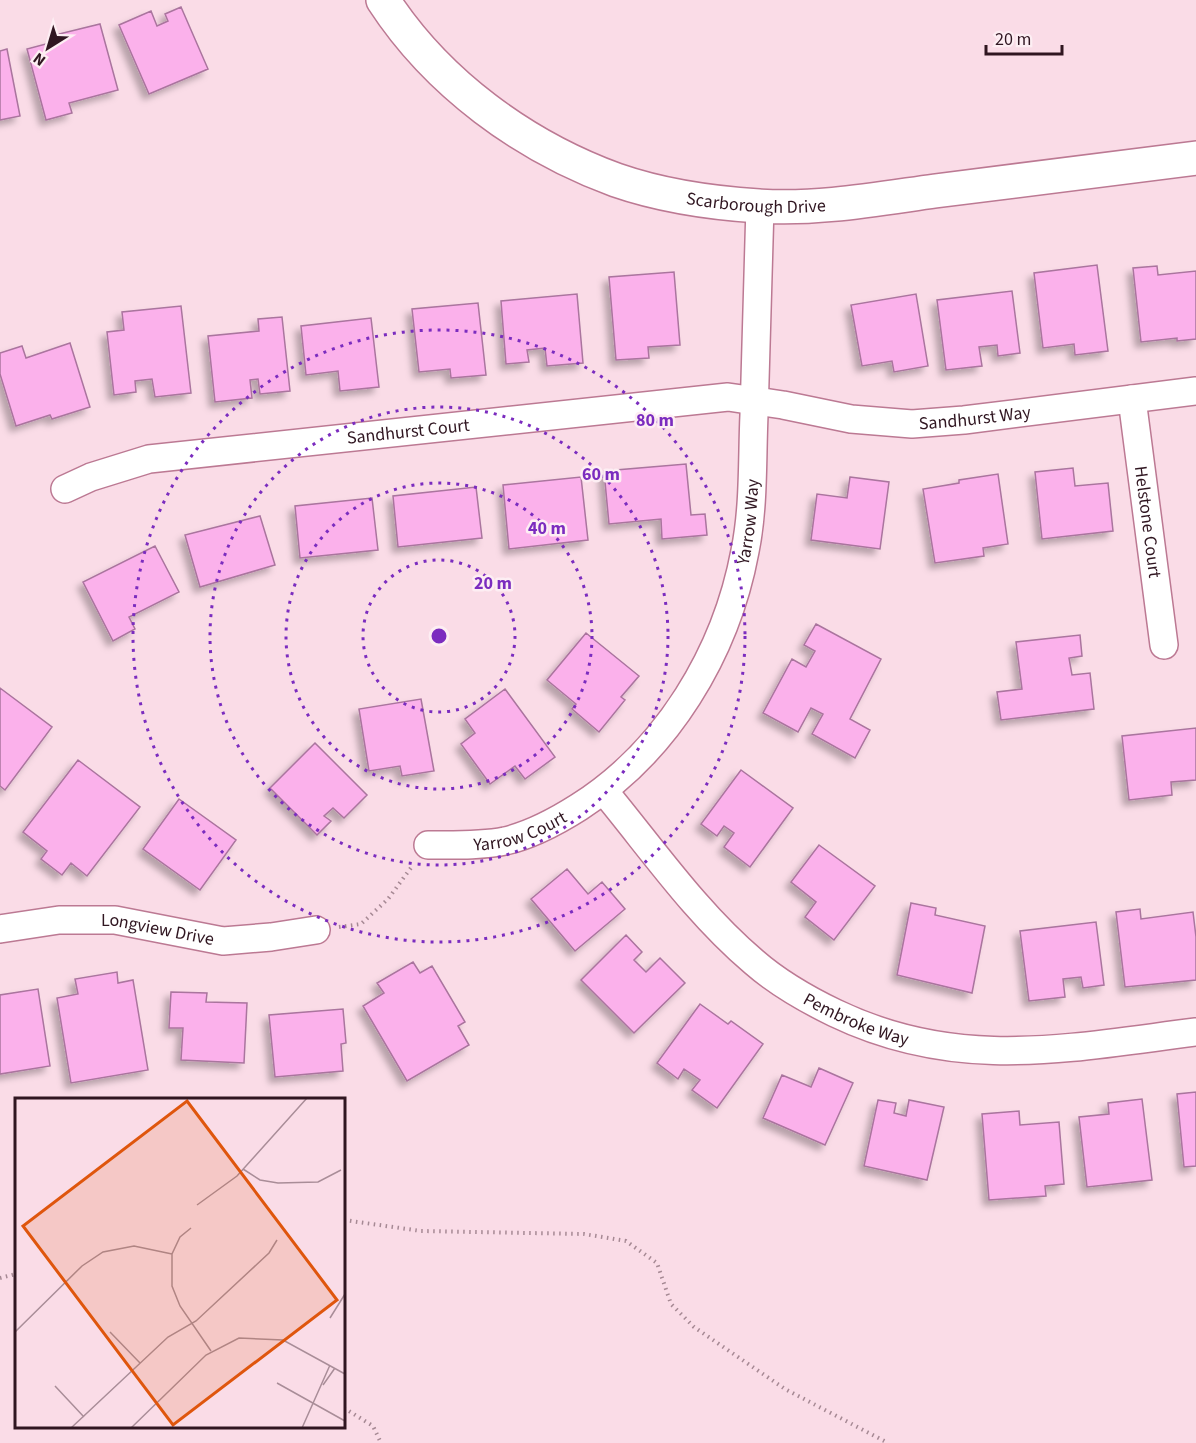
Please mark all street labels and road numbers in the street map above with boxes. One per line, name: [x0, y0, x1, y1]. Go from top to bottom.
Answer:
street label: Scarborough Drive: [684, 186, 827, 219]
street label: Sandhurst Way: [918, 399, 1033, 436]
street label: Sandhurst Court: [345, 412, 471, 450]
street label: Helstone Court: [1128, 464, 1168, 579]
street label: Yarrow Way: [730, 478, 765, 568]
street label: Yarrow Court: [472, 805, 571, 857]
street label: Longview Drive: [101, 908, 216, 951]
street label: Pembroke Way: [799, 986, 912, 1052]

